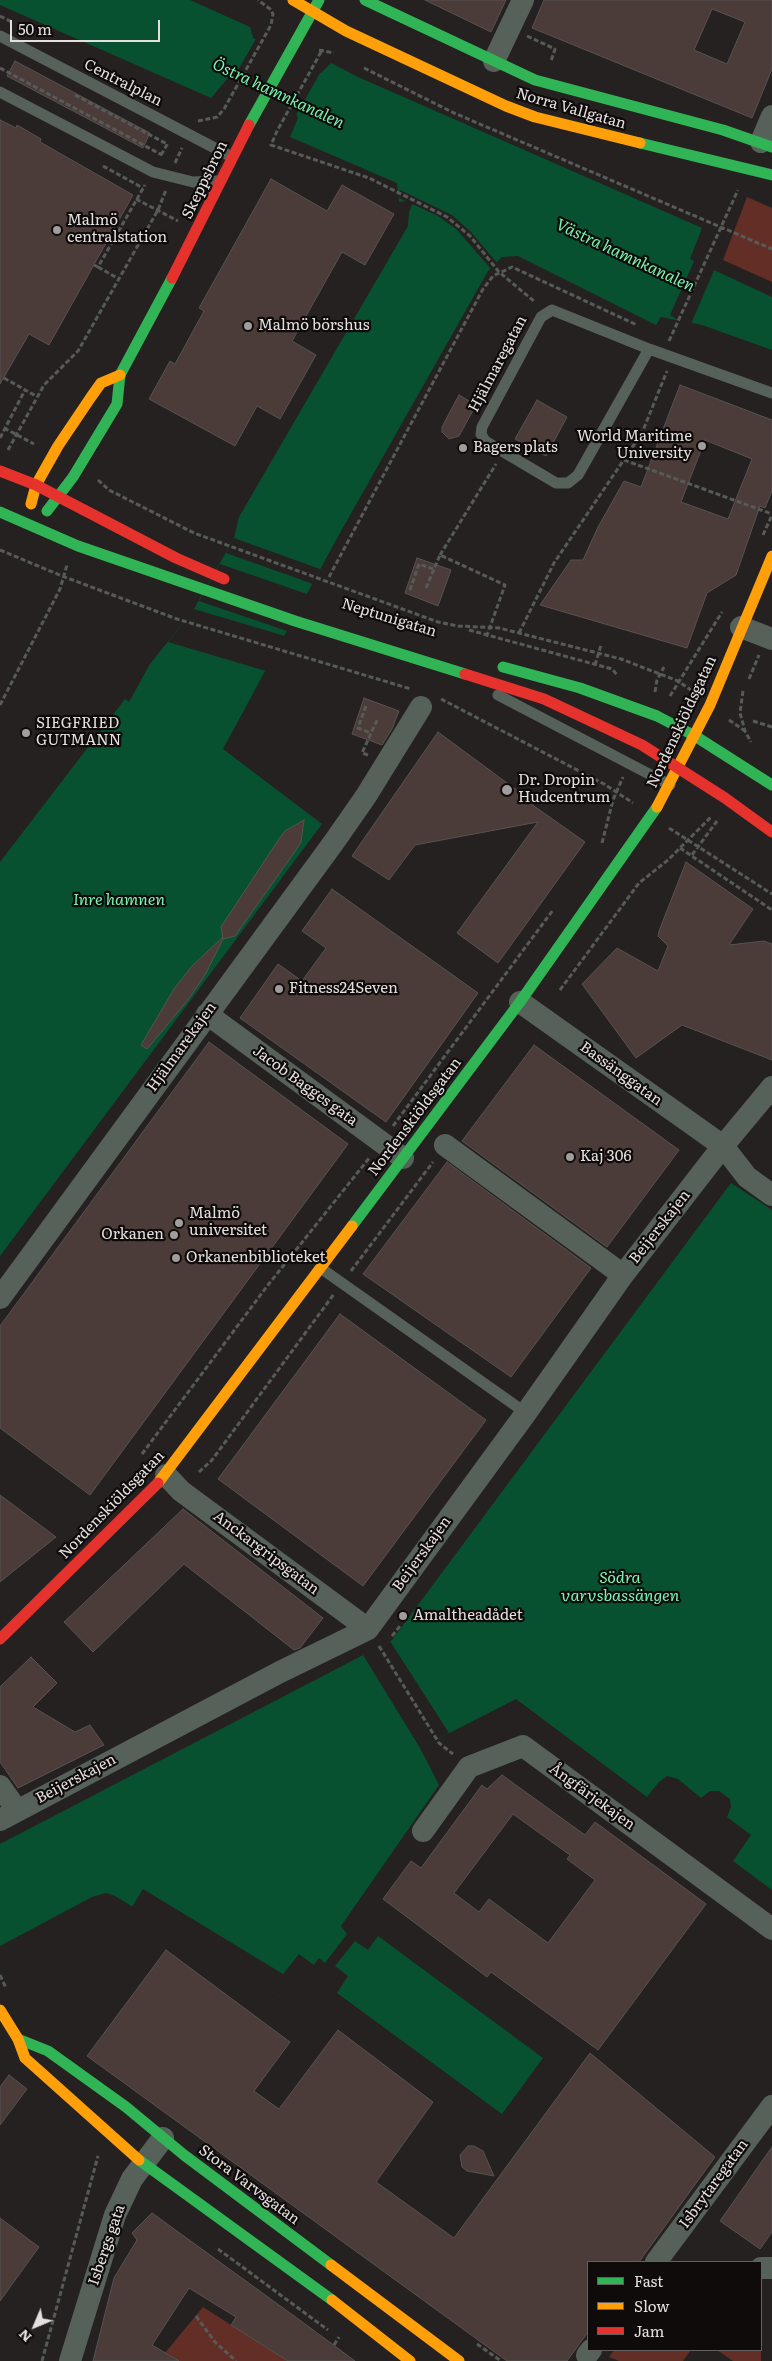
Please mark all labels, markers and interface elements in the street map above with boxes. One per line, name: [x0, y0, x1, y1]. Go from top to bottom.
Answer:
scale bar: [12, 10, 162, 42]
text: 50 m: [18, 17, 52, 40]
water label: Östra hamnkanalen: [209, 55, 347, 133]
street label: Centralplan: [81, 56, 165, 110]
street label: Norra Vallgatan: [514, 85, 628, 133]
street label: Skeppsbron: [178, 138, 232, 222]
place label: Malmö centralstation: [67, 212, 167, 247]
water label: Västra hamnkanalen: [553, 215, 697, 297]
marker: Malmö centralstation: [51, 224, 63, 236]
street label: Hjälmaregatan: [465, 313, 531, 415]
place label: Malmö börshus: [258, 317, 369, 335]
marker: Malmö börshus: [242, 320, 254, 332]
place label: World Maritime University: [577, 428, 692, 463]
place label: Bagers plats: [473, 439, 558, 457]
marker: World Maritime University: [696, 440, 708, 452]
marker: Bagers plats: [457, 442, 469, 454]
street label: Neptunigatan: [339, 595, 439, 641]
street label: Nordenskiöldsgatan: [643, 653, 721, 791]
place label: SIEGFRIED GUTMANN: [36, 715, 121, 750]
marker: SIEGFRIED GUTMANN: [20, 727, 32, 739]
place label: Dr. Dropin Hudcentrum: [518, 772, 610, 807]
marker: Dr. Dropin Hudcentrum: [500, 783, 514, 797]
water label: Inre hamnen: [73, 890, 165, 910]
place label: Fitness24Seven: [289, 980, 398, 998]
marker: Fitness24Seven: [273, 983, 285, 995]
street label: Hjälmarekajen: [144, 999, 220, 1095]
street label: Bassänggatan: [576, 1038, 666, 1110]
street label: Jacob Bagges gata: [249, 1042, 361, 1130]
street label: Nordenskiöldsgatan: [365, 1054, 465, 1180]
place label: Kaj 306: [580, 1148, 631, 1166]
marker: Kaj 306: [564, 1151, 576, 1163]
street label: Beijerskajen: [626, 1187, 694, 1267]
place label: Malmö universitet: [189, 1205, 267, 1240]
marker: Malmö universitet: [173, 1217, 185, 1229]
place label: Orkanen: [101, 1226, 164, 1244]
marker: Orkanen: [168, 1229, 180, 1241]
place label: Orkanenbiblioteket: [186, 1249, 326, 1267]
marker: Orkanenbiblioteket: [170, 1252, 182, 1264]
street label: Nordenskiöldsgatan: [56, 1447, 168, 1563]
street label: Anckargripsgatan: [209, 1507, 323, 1599]
street label: Beijerskajen: [389, 1513, 455, 1595]
water label: Södra varvsbassängen: [561, 1568, 679, 1606]
place label: Amaltheadådet: [413, 1607, 523, 1625]
marker: Amaltheadådet: [397, 1610, 409, 1622]
street label: Beijerskajen: [33, 1750, 119, 1808]
street label: Ångfärjekajen: [546, 1760, 638, 1834]
street label: Isbrytaregatan: [676, 2136, 752, 2232]
street label: Stora Varvsgatan: [195, 2141, 303, 2229]
street label: Isbergs gata: [85, 2202, 129, 2288]
legend: [587, 2261, 762, 2351]
text: Fast: [634, 2269, 663, 2292]
text: Slow: [634, 2294, 669, 2317]
north arrow: [10, 2301, 60, 2351]
text: Jam: [634, 2319, 664, 2342]
text: N: [13, 2325, 36, 2348]

